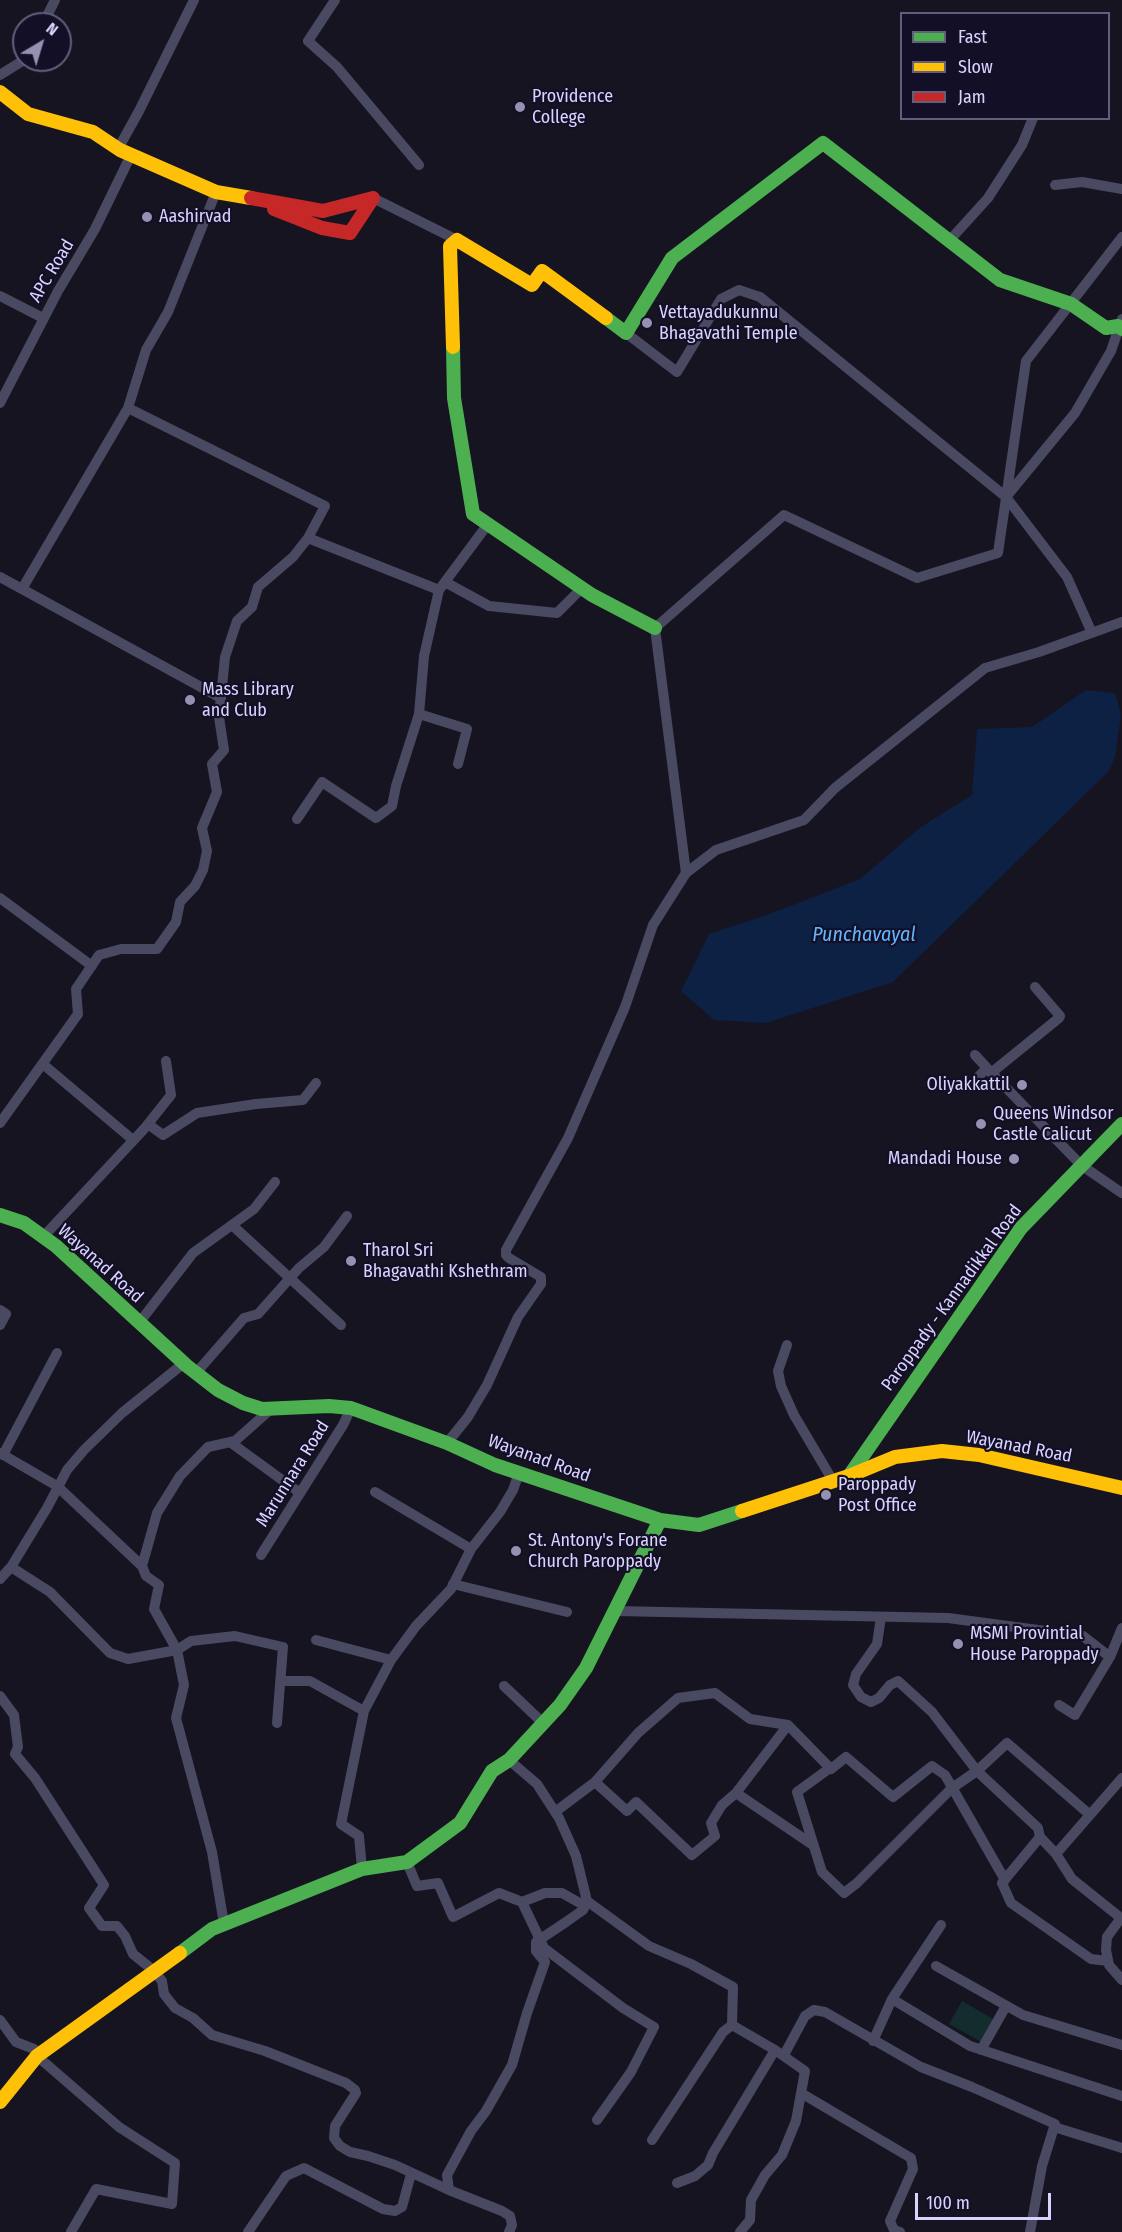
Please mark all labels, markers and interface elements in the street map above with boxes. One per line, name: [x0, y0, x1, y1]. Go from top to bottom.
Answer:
north arrow: [12, 12, 72, 72]
legend: [900, 12, 1110, 120]
text: N: [43, 19, 62, 39]
text: Fast: [958, 26, 987, 48]
text: Slow: [958, 56, 993, 78]
place label: Providence College: [532, 86, 613, 128]
text: Jam: [958, 86, 986, 108]
marker: Providence College: [513, 100, 527, 114]
place label: Aashirvad: [159, 206, 231, 228]
marker: Aashirvad: [140, 210, 154, 224]
street label: APC Road: [25, 236, 79, 306]
place label: Vettayadukunnu Bhagavathi Temple: [659, 302, 798, 344]
marker: Vettayadukunnu Bhagavathi Temple: [640, 316, 654, 330]
place label: Mass Library and Club: [202, 679, 294, 722]
marker: Mass Library and Club: [183, 693, 197, 707]
water label: Punchavayal: [812, 923, 916, 947]
place label: Oliyakkattil: [926, 1074, 1010, 1096]
marker: Oliyakkattil: [1015, 1078, 1029, 1092]
place label: Queens Windsor Castle Calicut: [993, 1103, 1113, 1146]
marker: Queens Windsor Castle Calicut: [974, 1117, 988, 1131]
place label: Mandadi House: [888, 1148, 1002, 1170]
marker: Mandadi House: [1007, 1152, 1021, 1166]
street label: Paroppady - Kannadikkal Road: [877, 1201, 1027, 1395]
street label: Wayanad Road: [53, 1220, 147, 1308]
place label: Tharol Sri Bhagavathi Kshethram: [363, 1240, 528, 1282]
marker: Tharol Sri Bhagavathi Kshethram: [344, 1254, 358, 1268]
street label: Marunnara Road: [252, 1417, 334, 1531]
street label: Wayanad Road: [964, 1426, 1074, 1468]
street label: Wayanad Road: [485, 1430, 593, 1488]
place label: Paroppady Post Office: [838, 1474, 917, 1516]
marker: Paroppady Post Office: [819, 1488, 833, 1502]
place label: St. Antony's Forane Church Paroppady: [528, 1530, 667, 1572]
marker: St. Antony's Forane Church Paroppady: [509, 1544, 523, 1558]
place label: MSMI Provintial House Paroppady: [970, 1623, 1099, 1666]
marker: MSMI Provintial House Paroppady: [951, 1637, 965, 1651]
scale bar: [918, 2181, 1054, 2219]
text: 100 m: [926, 2192, 970, 2214]

